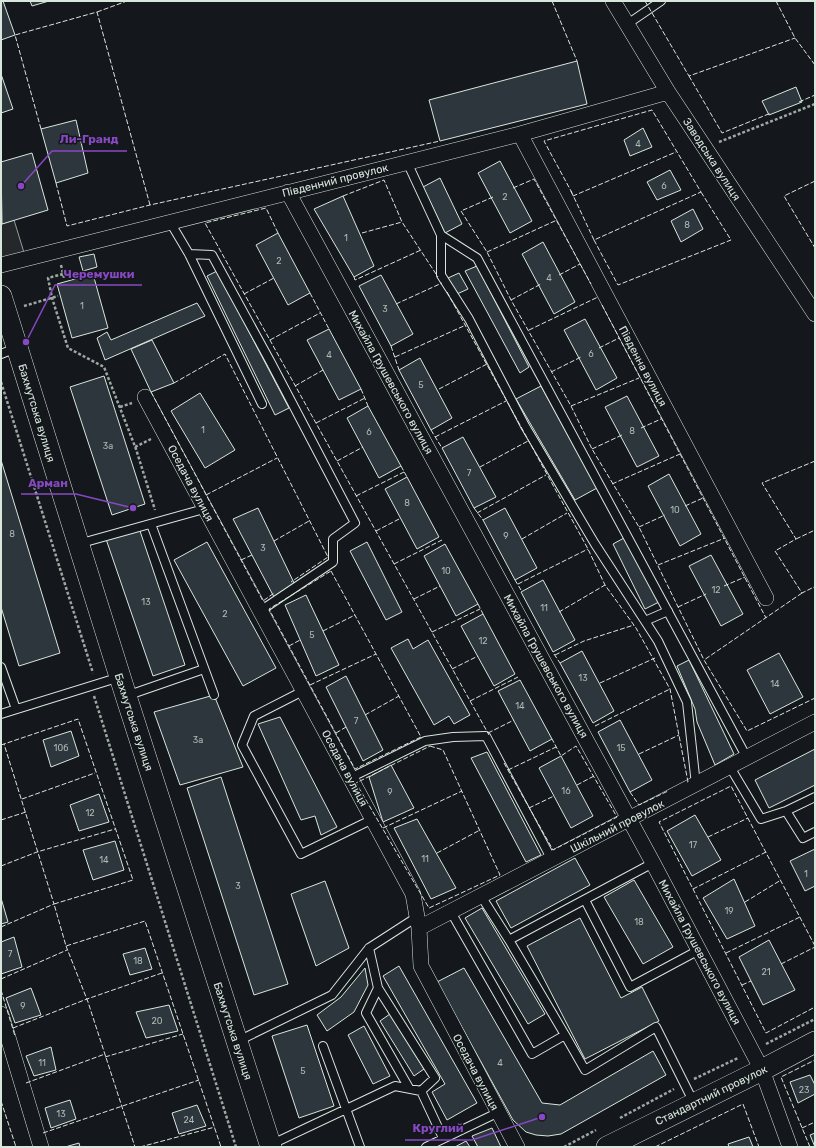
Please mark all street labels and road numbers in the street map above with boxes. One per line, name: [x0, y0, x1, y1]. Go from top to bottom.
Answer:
street label: Заводська вулиця: [680, 115, 743, 203]
street label: Південний провулок: [281, 161, 390, 200]
street label: Михайла Грушевського вулиця: [346, 308, 436, 456]
street label: Південна вулиця: [616, 324, 669, 409]
street label: Бахмутська вулиця: [15, 362, 58, 464]
street label: Оседача вулиця: [165, 443, 216, 524]
street label: Михайла Грушевського вулиця: [501, 592, 591, 740]
street label: Бахмутська вулиця: [112, 672, 155, 773]
street label: Оседача вулиця: [319, 728, 370, 809]
street label: Шкільний провулок: [568, 797, 666, 856]
street label: Михайла Грушевського вулиця: [656, 878, 743, 1027]
street label: Бахмутська вулиця: [211, 981, 254, 1082]
street label: Оседача вулиця: [450, 1032, 501, 1113]
street label: Стандартний провулок: [653, 1063, 770, 1128]

